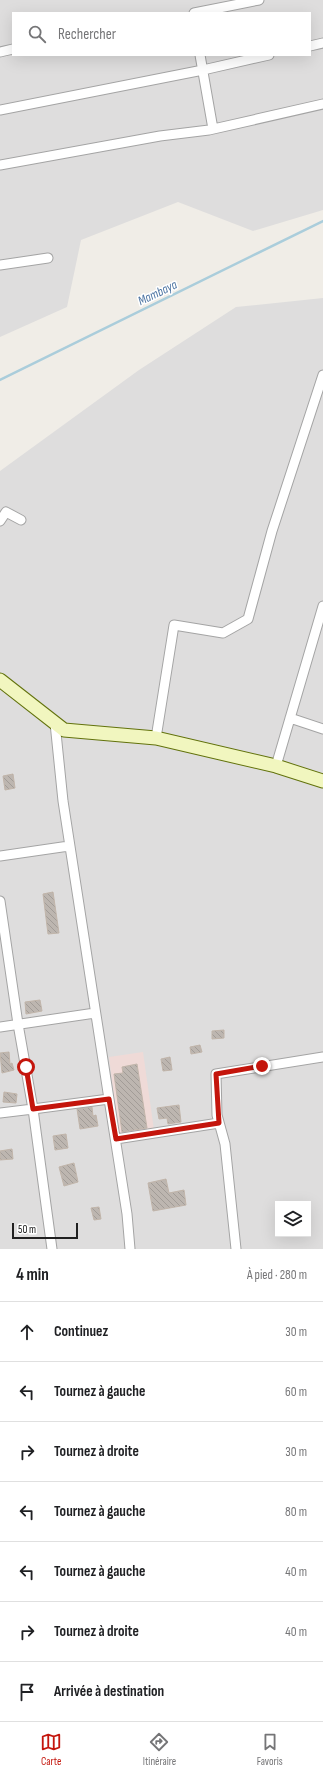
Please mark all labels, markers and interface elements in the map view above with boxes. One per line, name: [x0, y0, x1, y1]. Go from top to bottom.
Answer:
search box: [12, 12, 311, 56]
icon: search: [26, 23, 48, 45]
text: Rechercher: [58, 25, 116, 44]
water label: Mambaya: [135, 276, 180, 309]
route end: [253, 1057, 271, 1075]
route start: [17, 1058, 35, 1076]
map controls: [275, 1201, 311, 1237]
button: layers: [275, 1201, 311, 1237]
scale bar: [12, 1221, 78, 1240]
text: 50 m: [18, 1223, 36, 1236]
text: 4 min: [16, 1265, 49, 1285]
text: À pied · 280 m: [247, 1267, 307, 1283]
icon: ahead: [16, 1321, 38, 1343]
text: Continuez: [54, 1322, 108, 1341]
text: 30 m: [285, 1324, 307, 1340]
icon: left: [16, 1381, 38, 1403]
text: Tournez à gauche: [54, 1382, 145, 1401]
text: 60 m: [285, 1384, 307, 1400]
icon: right: [16, 1441, 38, 1463]
text: Tournez à droite: [54, 1442, 139, 1461]
text: 30 m: [285, 1444, 307, 1460]
icon: left: [16, 1501, 38, 1523]
text: Tournez à gauche: [54, 1502, 145, 1521]
text: 80 m: [285, 1504, 307, 1520]
icon: left: [16, 1561, 38, 1583]
text: Tournez à gauche: [54, 1562, 145, 1581]
text: 40 m: [285, 1564, 307, 1580]
icon: right: [16, 1621, 38, 1643]
text: Tournez à droite: [54, 1622, 139, 1641]
text: 40 m: [285, 1624, 307, 1640]
icon: arrive: [16, 1681, 38, 1703]
text: Arrivée à destination: [54, 1682, 164, 1701]
tab: Carte: [40, 1731, 62, 1768]
tab: Itinéraire: [143, 1731, 176, 1768]
tab: Favoris: [257, 1731, 283, 1768]

